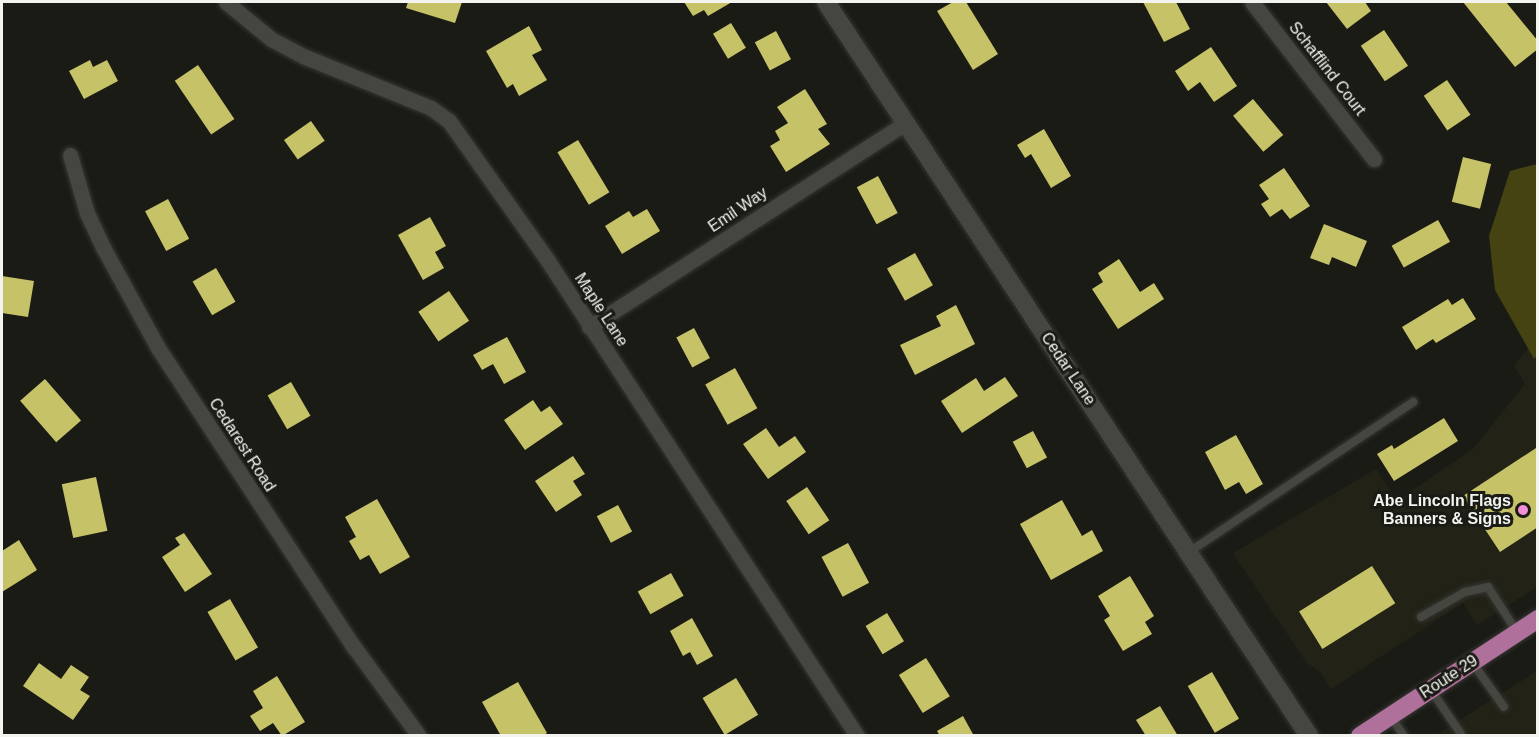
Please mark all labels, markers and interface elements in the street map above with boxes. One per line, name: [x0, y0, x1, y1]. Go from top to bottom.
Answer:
street label: Schafflind Court: [1284, 18, 1370, 120]
street label: Emil Way: [705, 183, 771, 237]
street label: Maple Lane: [570, 270, 632, 350]
street label: Cedar Lane: [1037, 329, 1099, 409]
street label: Cedarest Road: [205, 395, 279, 495]
place label: Abe Lincoln Flags Banners & Signs: [1373, 491, 1511, 529]
marker: Abe Lincoln Flags Banners & Signs: [1516, 503, 1530, 517]
street label: Route 29: [1417, 651, 1481, 703]

